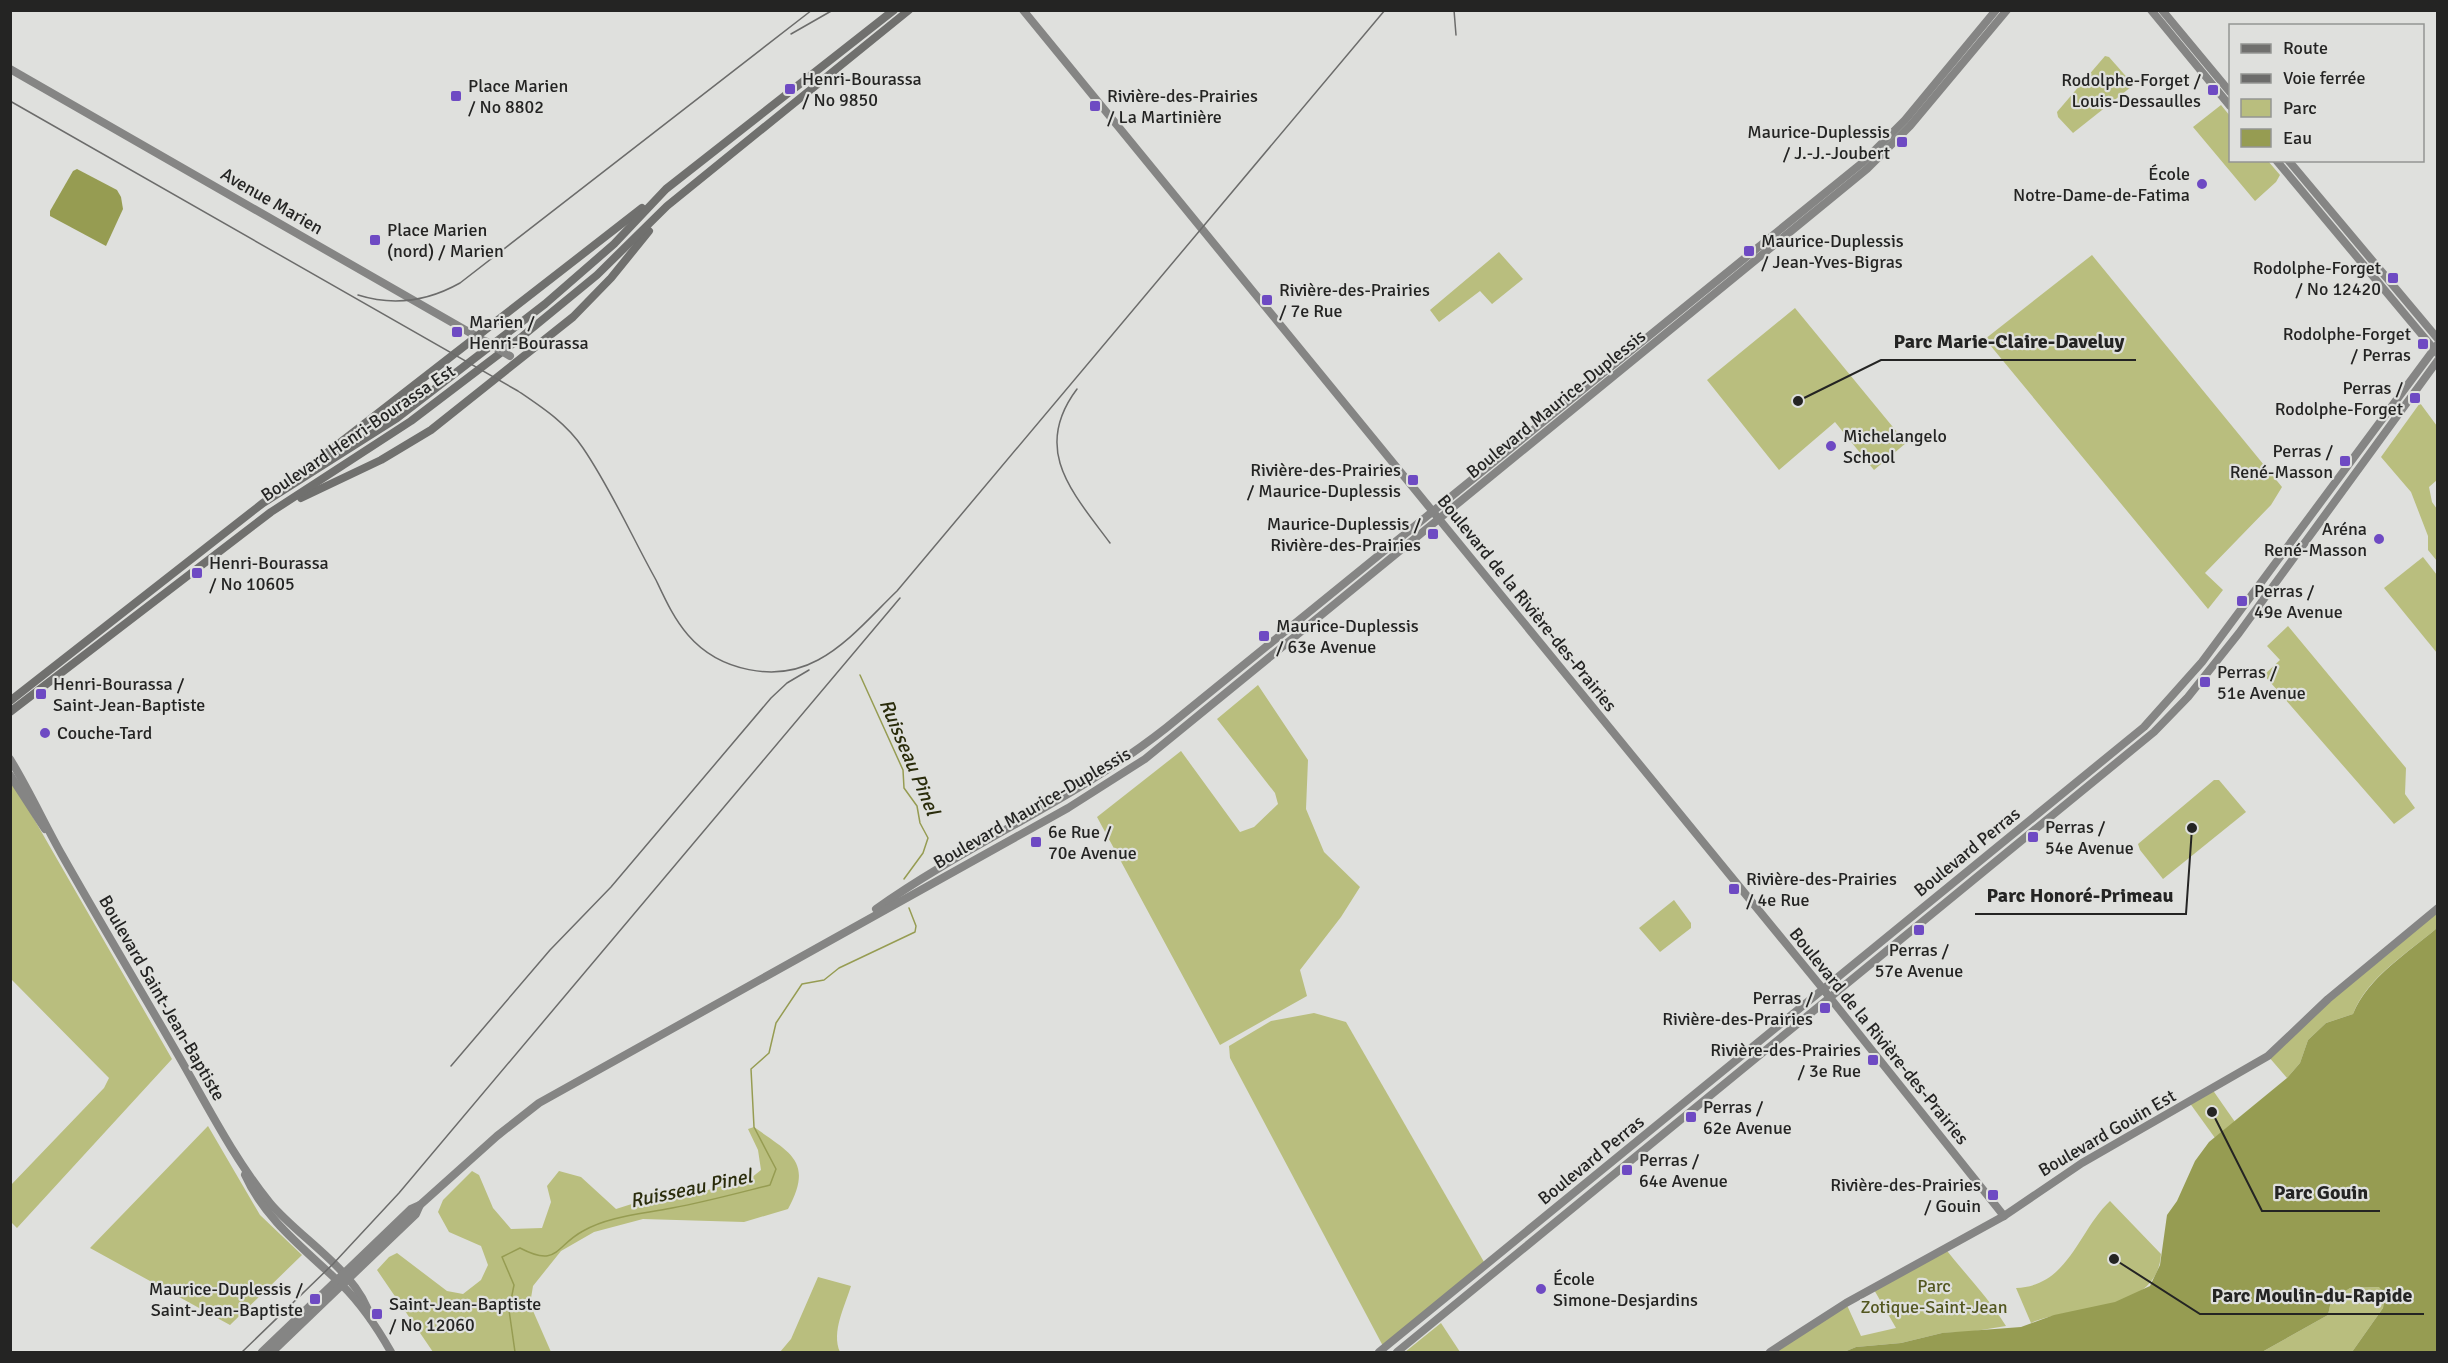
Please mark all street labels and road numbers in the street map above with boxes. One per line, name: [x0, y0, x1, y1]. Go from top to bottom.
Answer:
street label: Avenue Marien: [217, 163, 327, 239]
street label: Boulevard Maurice-Duplessis: [1462, 325, 1650, 483]
street label: Boulevard Henri-Bourassa Est: [257, 360, 459, 506]
street label: Boulevard de la Rivière-des-Prairies: [1433, 490, 1622, 716]
street label: Boulevard Maurice-Duplessis: [930, 742, 1135, 874]
street label: Boulevard Perras: [1910, 802, 2025, 901]
street label: Boulevard Saint-Jean-Baptiste: [94, 891, 230, 1105]
street label: Boulevard de la Rivière-des-Prairies: [1785, 923, 1974, 1149]
street label: Boulevard Gouin Est: [2034, 1085, 2180, 1181]
street label: Boulevard Perras: [1534, 1110, 1649, 1209]

